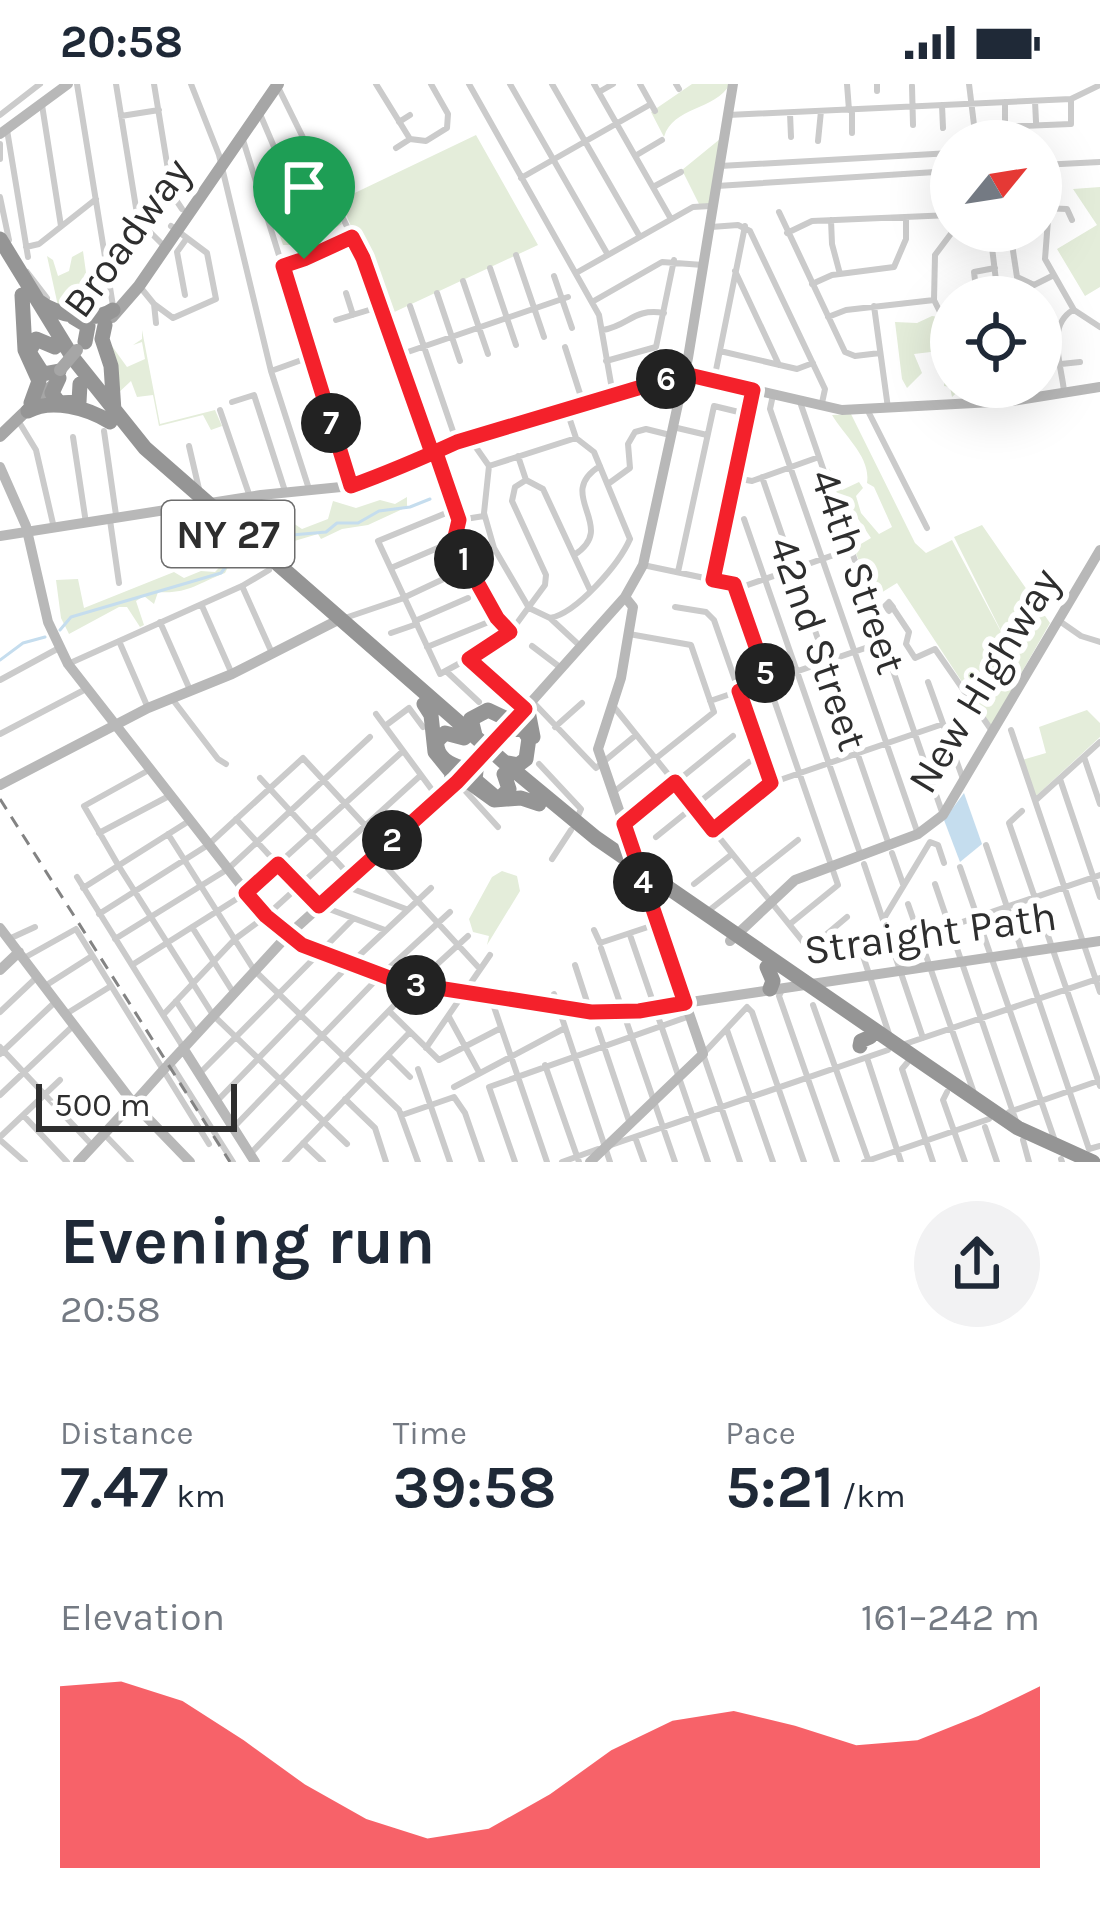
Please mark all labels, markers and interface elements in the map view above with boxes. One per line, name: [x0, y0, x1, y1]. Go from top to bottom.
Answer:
text: 20:58: [60, 16, 183, 68]
north arrow: [930, 120, 1062, 252]
map controls: [930, 120, 1062, 408]
pin: [253, 136, 355, 259]
street label: Broadway: [52, 148, 202, 327]
icon: arrive: [271, 154, 337, 220]
button: locate: [930, 276, 1062, 408]
pin: 6: [636, 349, 696, 409]
text: 6: [656, 360, 676, 398]
pin: 7: [301, 393, 361, 453]
text: 7: [323, 404, 339, 442]
street label: 44th Street: [800, 462, 916, 680]
road number: NY 27: [162, 501, 294, 567]
pin: 1: [434, 529, 494, 589]
street label: 42nd Street: [758, 530, 878, 757]
text: 1: [458, 540, 470, 578]
street label: New Highway: [897, 559, 1071, 802]
pin: 5: [735, 643, 795, 703]
text: 5: [755, 654, 775, 692]
pin: 2: [362, 810, 422, 870]
text: 2: [382, 821, 402, 859]
pin: 4: [613, 852, 673, 912]
text: 4: [633, 863, 653, 901]
street label: Straight Path: [801, 891, 1060, 975]
pin: 3: [386, 955, 446, 1015]
text: 3: [406, 966, 426, 1004]
scale bar: [36, 1078, 237, 1131]
text: 500 m: [54, 1086, 151, 1124]
button: share: [914, 1201, 1040, 1327]
text: Evening run: [60, 1202, 435, 1280]
text: 20:58: [60, 1286, 161, 1332]
text: Distance: [60, 1414, 193, 1452]
text: Time: [393, 1414, 467, 1452]
text: Pace: [725, 1414, 796, 1452]
text: 7.47: [60, 1452, 168, 1522]
text: 39:58: [393, 1452, 556, 1522]
text: 5:21: [725, 1452, 834, 1522]
text: km: [168, 1477, 226, 1515]
text: /km: [834, 1477, 906, 1515]
text: Elevation: [60, 1594, 225, 1640]
text: 161–242 m: [861, 1594, 1040, 1640]

